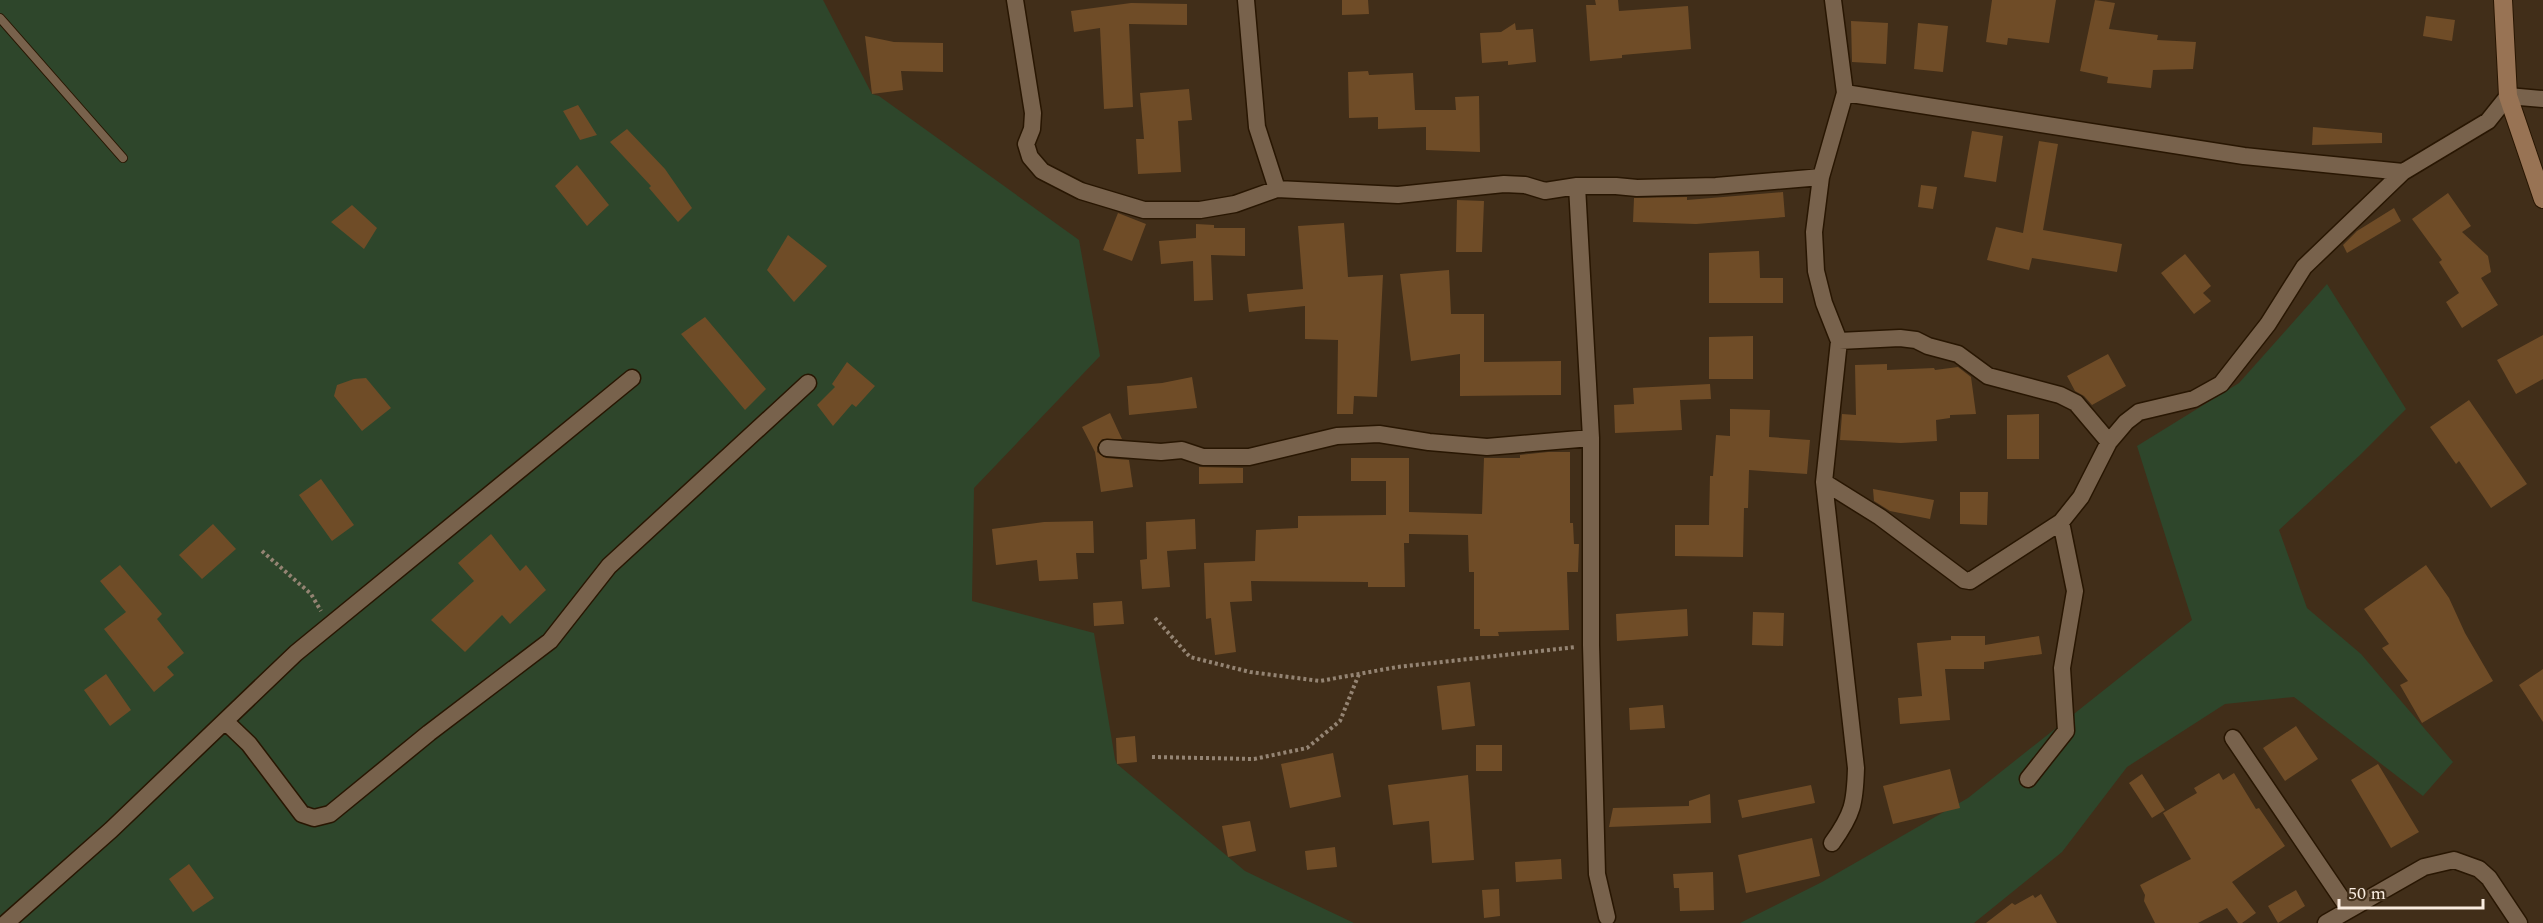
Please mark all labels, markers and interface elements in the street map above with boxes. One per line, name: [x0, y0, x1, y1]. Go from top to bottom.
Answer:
scale bar: [2339, 872, 2483, 910]
text: 50 m: [2348, 880, 2386, 907]

